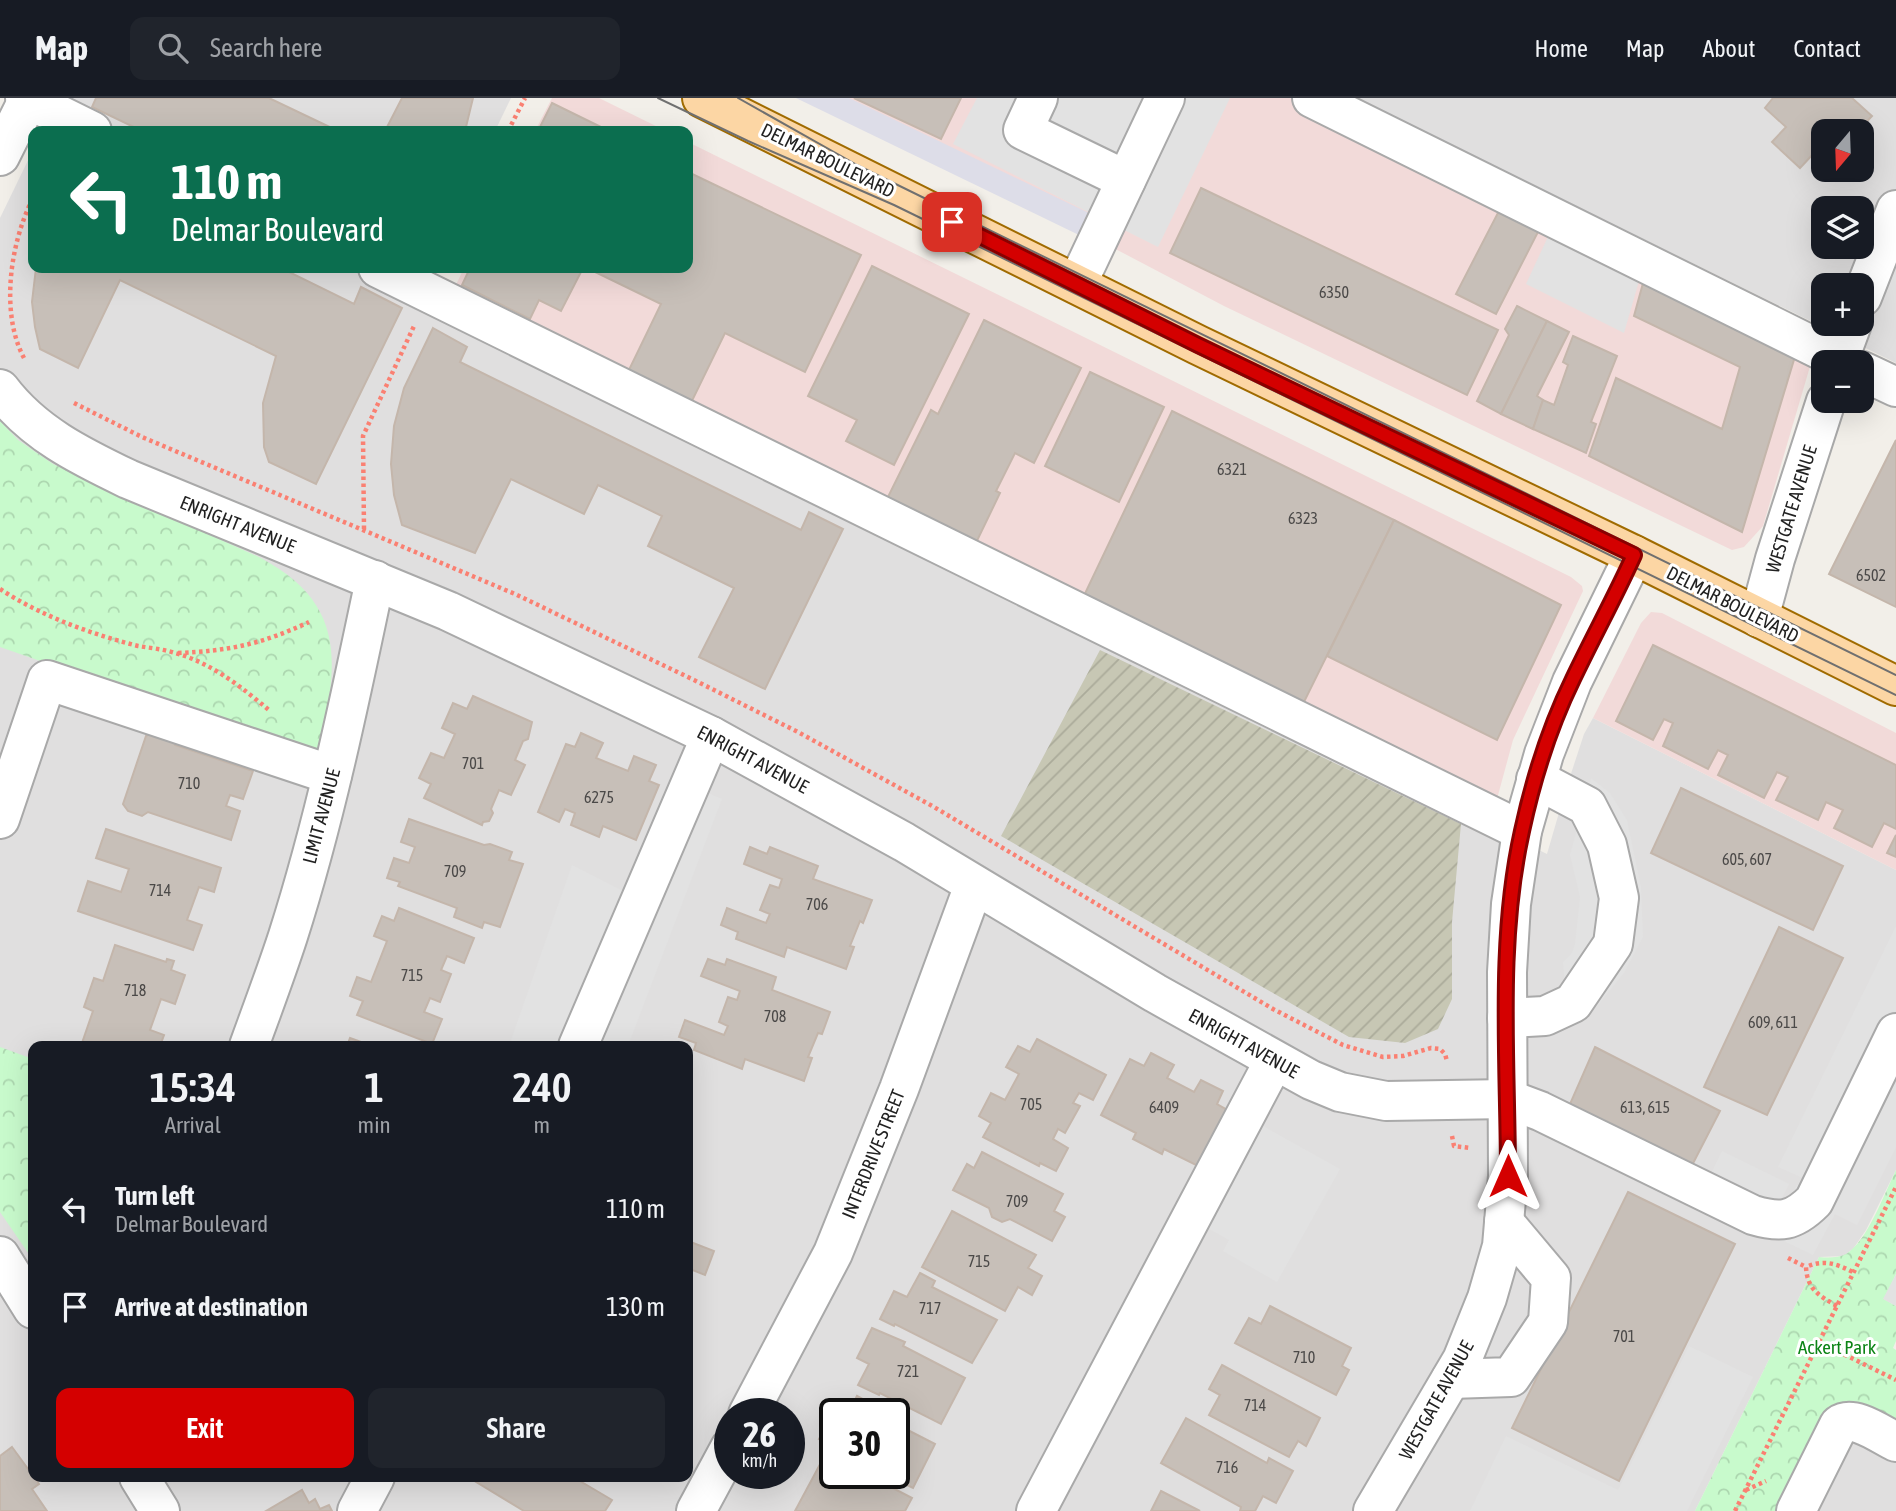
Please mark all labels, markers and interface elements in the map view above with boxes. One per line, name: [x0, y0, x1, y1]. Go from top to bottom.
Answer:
search box: [130, 17, 620, 80]
text: Map: [35, 29, 88, 67]
icon: search: [154, 29, 192, 67]
text: Search here: [210, 33, 322, 63]
text: Home: [1534, 35, 1588, 62]
text: Map: [1626, 35, 1664, 62]
text: About: [1702, 35, 1755, 62]
text: Contact: [1793, 35, 1861, 62]
street label: DELMAR BOULEVARD: [758, 118, 898, 202]
north arrow: [1811, 119, 1874, 182]
map controls: [1811, 119, 1874, 413]
text: 110 m: [171, 153, 282, 209]
icon: left: [56, 154, 147, 245]
pin: [922, 192, 982, 252]
button: layers: [1811, 196, 1874, 259]
icon: arrive: [933, 203, 971, 241]
text: Delmar Boulevard: [171, 211, 384, 248]
button: +: [1811, 273, 1874, 336]
house number: 6350: [1319, 283, 1349, 301]
button: −: [1811, 350, 1874, 413]
street label: WESTGATE AVENUE: [1761, 443, 1821, 575]
house number: 6321: [1217, 460, 1247, 478]
street label: ENRIGHT AVENUE: [177, 491, 299, 557]
house number: 6323: [1288, 509, 1318, 527]
street label: DELMAR BOULEVARD: [1663, 561, 1803, 647]
house number: 6502: [1856, 566, 1886, 584]
street label: ENRIGHT AVENUE: [694, 721, 812, 797]
house number: 701: [462, 754, 484, 772]
street label: LIMIT AVENUE: [298, 766, 344, 866]
house number: 710: [178, 774, 200, 792]
house number: 6275: [584, 788, 614, 806]
house number: 605, 607: [1722, 850, 1772, 868]
house number: 709: [444, 862, 466, 880]
house number: 714: [149, 881, 171, 899]
house number: 706: [806, 895, 828, 913]
house number: 715: [401, 966, 423, 984]
house number: 718: [124, 981, 146, 999]
street label: ENRIGHT AVENUE: [1185, 1004, 1303, 1082]
house number: 708: [764, 1007, 786, 1025]
house number: 609, 611: [1748, 1013, 1798, 1031]
text: 15:34: [150, 1063, 236, 1111]
text: 1: [364, 1063, 384, 1111]
text: 240: [512, 1063, 571, 1111]
street label: INTERDRIVE STREET: [837, 1086, 909, 1222]
house number: 705: [1020, 1095, 1042, 1113]
house number: 6409: [1149, 1098, 1179, 1116]
house number: 613, 615: [1620, 1098, 1670, 1116]
text: Arrival: [165, 1112, 221, 1138]
text: min: [358, 1112, 391, 1138]
text: m: [534, 1112, 550, 1138]
position arrow: [1471, 1139, 1545, 1213]
text: Turn left: [115, 1181, 195, 1211]
icon: left: [56, 1190, 94, 1228]
house number: 709: [1006, 1192, 1028, 1210]
text: 110 m: [606, 1194, 665, 1224]
text: Delmar Boulevard: [115, 1211, 268, 1237]
house number: 715: [968, 1252, 990, 1270]
icon: arrive: [56, 1288, 94, 1326]
text: Arrive at destination: [115, 1292, 308, 1322]
text: 130 m: [606, 1292, 665, 1322]
house number: 717: [919, 1299, 941, 1317]
house number: 701: [1613, 1327, 1635, 1345]
park label: Ackert Park: [1798, 1336, 1877, 1358]
street label: WESTGATE AVENUE: [1394, 1337, 1478, 1463]
house number: 710: [1293, 1348, 1315, 1366]
house number: 721: [897, 1362, 919, 1380]
button: Exit: [56, 1388, 354, 1468]
button: Share: [368, 1388, 665, 1468]
house number: 714: [1244, 1396, 1266, 1414]
speed limit sign: 30: [819, 1398, 910, 1489]
text: 26: [743, 1414, 776, 1454]
text: km/h: [742, 1450, 777, 1471]
house number: 716: [1216, 1458, 1238, 1476]

